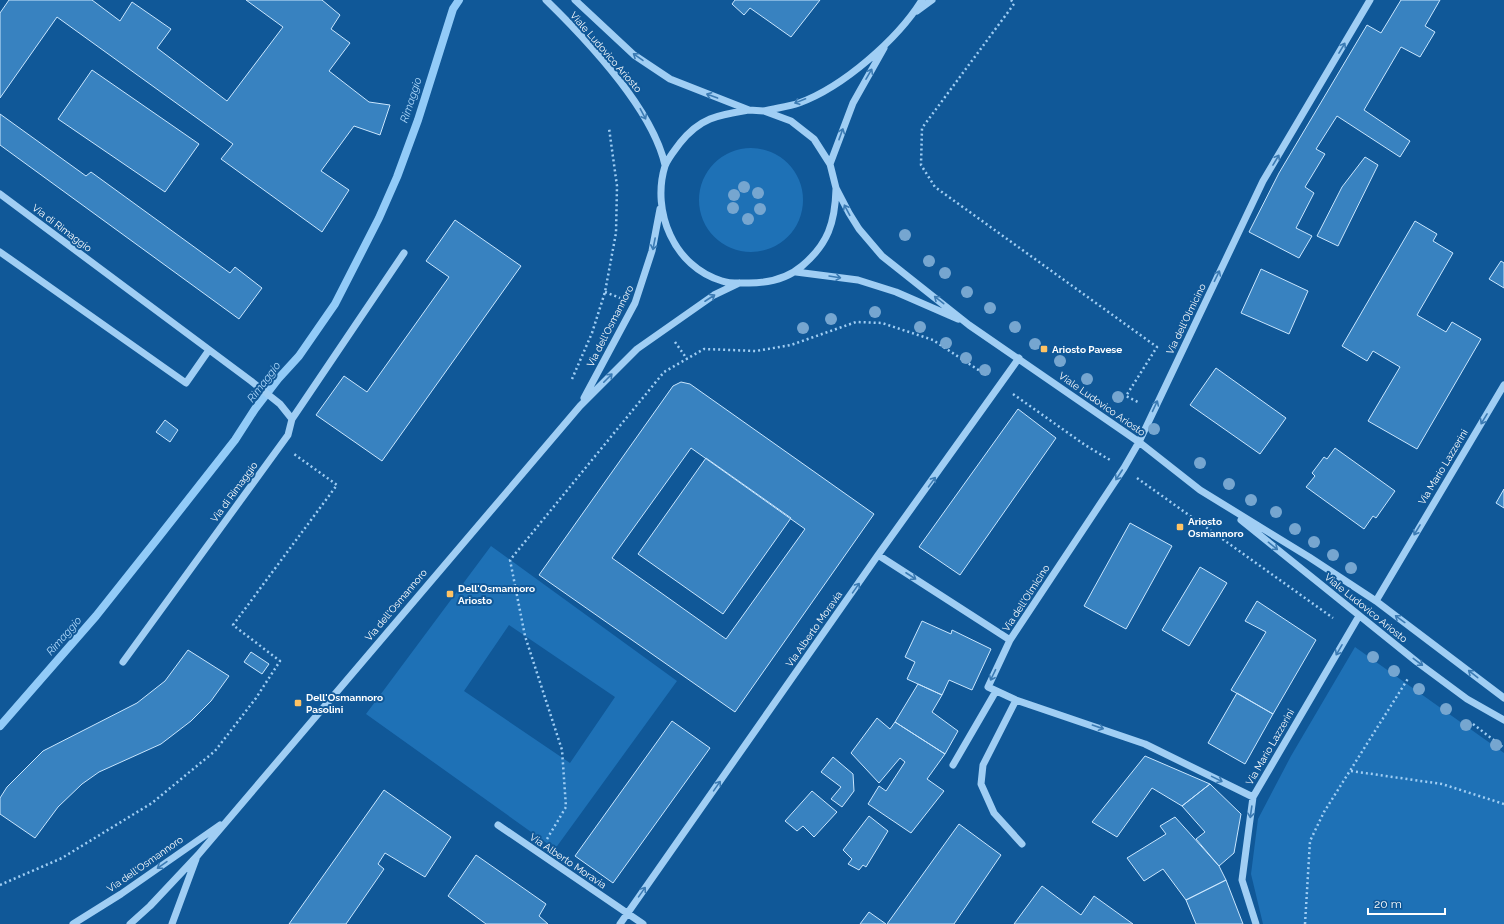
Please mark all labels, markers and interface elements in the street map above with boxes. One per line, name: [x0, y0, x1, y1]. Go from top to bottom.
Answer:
street label: Viale Ludovico Ariosto: [568, 10, 644, 94]
one-way arrow: [1338, 42, 1346, 54]
one-way arrow: [633, 53, 644, 61]
one-way arrow: [866, 68, 874, 80]
water label: Rimaggio: [398, 76, 424, 124]
one-way arrow: [707, 92, 719, 100]
one-way arrow: [795, 98, 807, 106]
one-way arrow: [640, 108, 647, 120]
one-way arrow: [838, 128, 846, 140]
one-way arrow: [1272, 154, 1280, 166]
street label: Via di Rimaggio: [30, 202, 94, 254]
one-way arrow: [843, 204, 851, 216]
one-way arrow: [649, 237, 657, 250]
one-way arrow: [1214, 271, 1221, 283]
one-way arrow: [828, 273, 841, 281]
street label: Via dell'Olmicino: [1164, 282, 1208, 356]
street label: Via dell'Osmannoro: [585, 283, 635, 369]
one-way arrow: [704, 294, 716, 302]
one-way arrow: [933, 296, 944, 305]
marker: Ariosto Pavese: [1039, 344, 1049, 354]
place label: Ariosto Pavese: [1052, 344, 1122, 355]
water label: Rimaggio: [245, 359, 283, 405]
street label: Viale Ludovico Ariosto: [1057, 370, 1147, 438]
one-way arrow: [603, 373, 613, 383]
one-way arrow: [1152, 400, 1159, 412]
one-way arrow: [1480, 413, 1488, 424]
street label: Via Mario Lazzerini: [1416, 427, 1470, 507]
street label: Via di Rimaggio: [208, 460, 260, 524]
one-way arrow: [1115, 469, 1123, 480]
one-way arrow: [927, 477, 936, 488]
place label: Ariosto Osmannoro: [1188, 516, 1244, 539]
marker: Ariosto Osmannoro: [1175, 522, 1185, 532]
one-way arrow: [1413, 524, 1421, 536]
one-way arrow: [1267, 542, 1278, 550]
street label: Via dell'Olmicino: [1000, 563, 1052, 633]
street label: Via dell'Osmannoro: [363, 567, 429, 643]
street label: Viale Ludovico Ariosto: [1323, 571, 1409, 645]
one-way arrow: [905, 573, 917, 581]
one-way arrow: [852, 582, 860, 593]
place label: Dell'Osmannoro Ariosto: [458, 583, 535, 606]
marker: Dell'Osmannoro Ariosto: [445, 589, 455, 599]
street label: Via Alberto Moravia: [784, 589, 844, 669]
water label: Rimaggio: [44, 614, 84, 658]
one-way arrow: [1394, 614, 1405, 623]
one-way arrow: [1335, 644, 1343, 656]
one-way arrow: [1412, 658, 1423, 667]
one-way arrow: [989, 669, 996, 681]
one-way arrow: [1468, 670, 1479, 678]
place label: Dell'Osmannoro Pasolini: [306, 692, 383, 715]
marker: Dell'Osmannoro Pasolini: [293, 698, 303, 708]
street label: Via Mario Lazzerini: [1244, 707, 1296, 787]
one-way arrow: [1091, 724, 1103, 732]
one-way arrow: [1211, 776, 1223, 783]
one-way arrow: [713, 781, 721, 792]
one-way arrow: [1247, 805, 1255, 818]
street label: Via Alberto Moravia: [528, 831, 608, 891]
street label: Via dell'Osmannoro: [105, 834, 185, 894]
one-way arrow: [157, 861, 168, 869]
one-way arrow: [638, 887, 646, 898]
scale bar: [1368, 890, 1445, 916]
text: 20 m: [1374, 897, 1402, 911]

